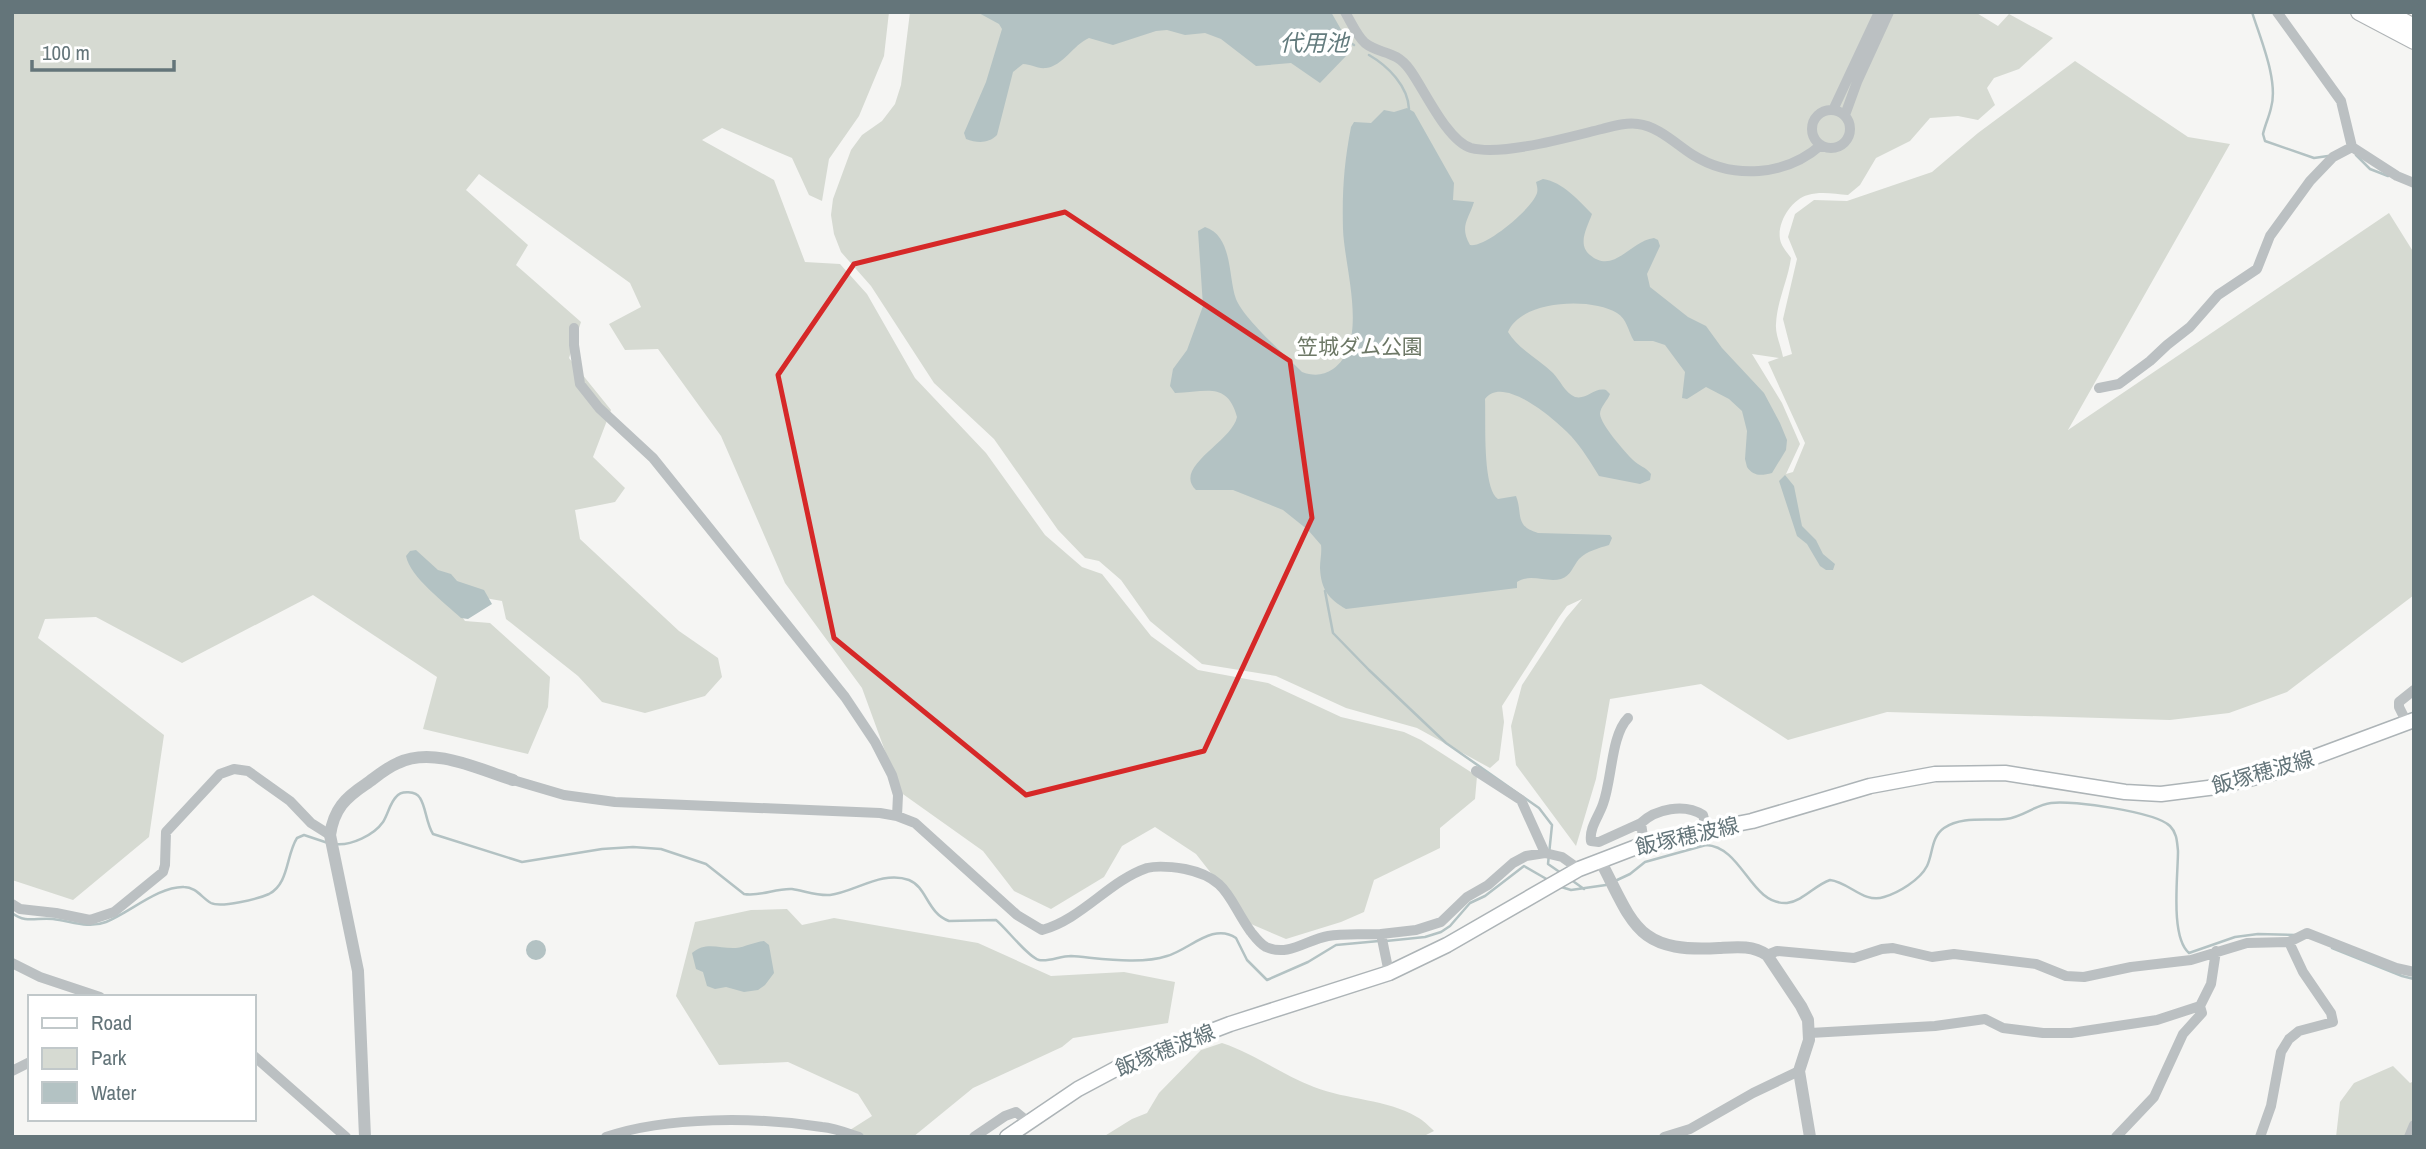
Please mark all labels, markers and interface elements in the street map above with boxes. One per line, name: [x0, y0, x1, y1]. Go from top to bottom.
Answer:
water label: 代用池: [1280, 27, 1351, 58]
scale bar: [32, 28, 173, 72]
text: 100 m: [42, 38, 90, 67]
park label: 笠城ダム公園: [1297, 332, 1423, 361]
street label: 飯塚穂波線: [2209, 744, 2317, 800]
street label: 飯塚穂波線: [1633, 810, 1741, 862]
legend: [28, 995, 256, 1121]
text: Road: [91, 1008, 132, 1037]
street label: 飯塚穂波線: [1111, 1017, 1219, 1083]
text: Park: [91, 1043, 127, 1072]
text: Water: [91, 1078, 137, 1107]

